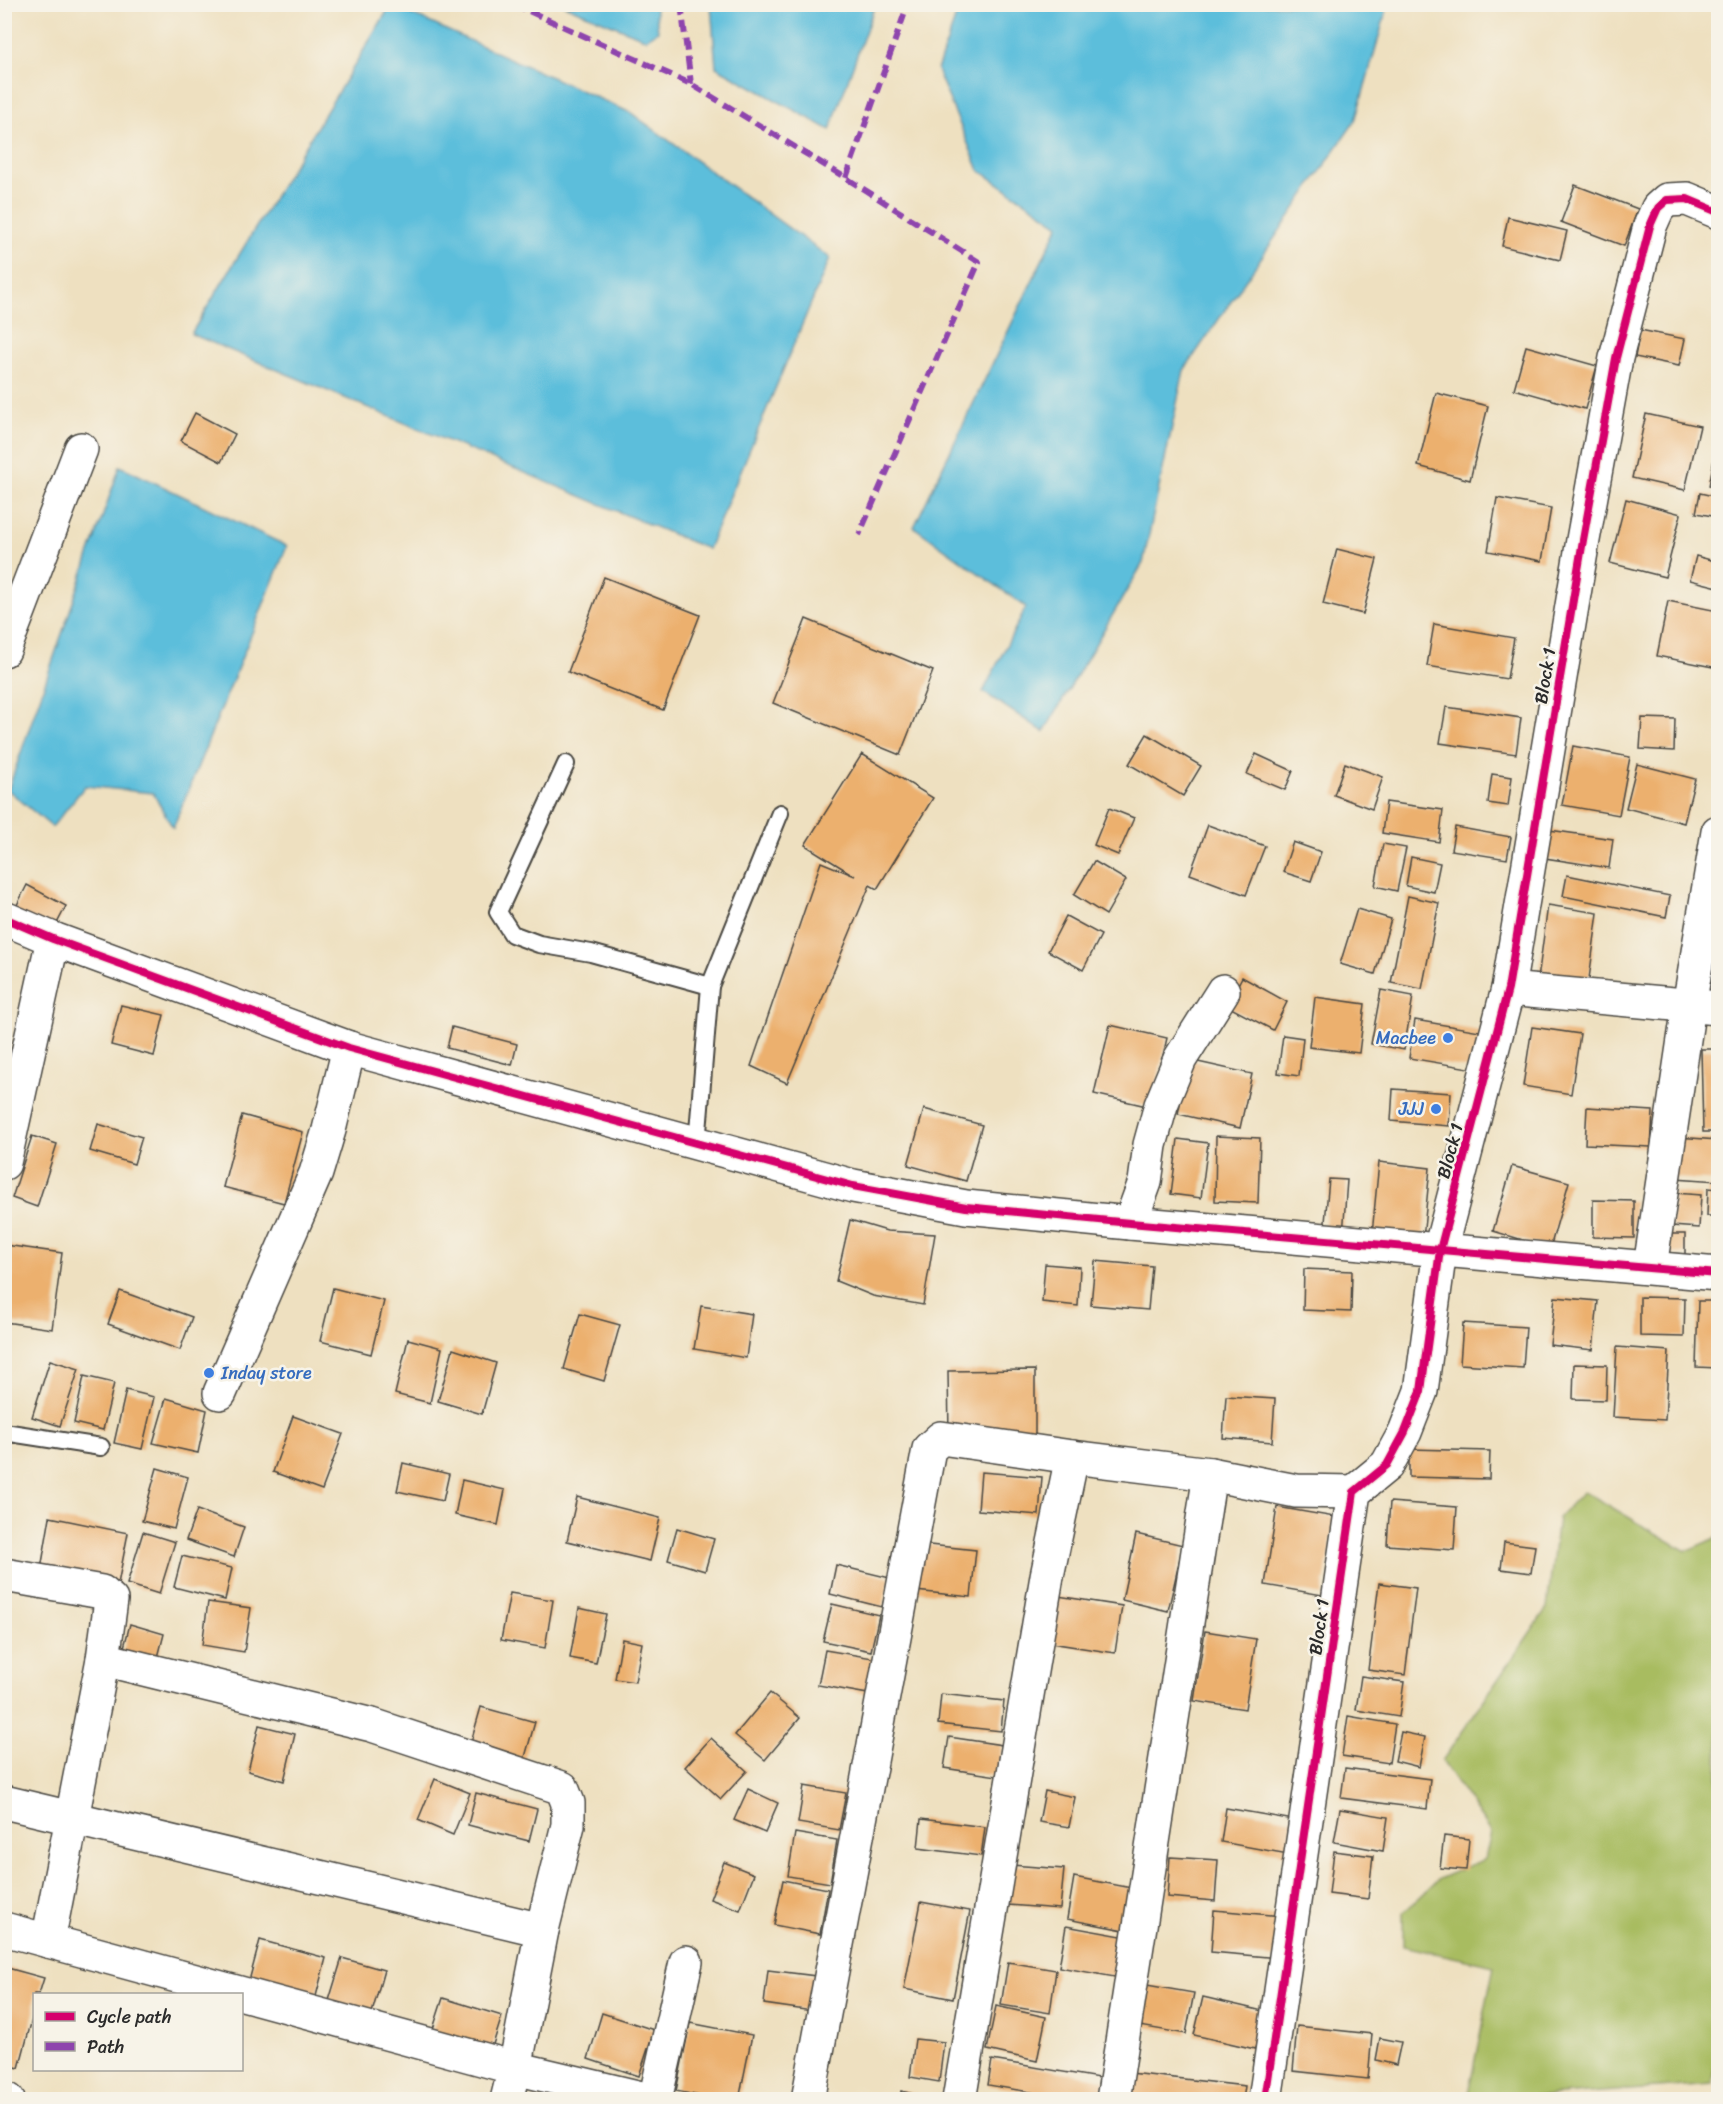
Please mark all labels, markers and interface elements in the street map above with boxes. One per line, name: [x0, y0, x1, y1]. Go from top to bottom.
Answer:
street label: Block 1: [1525, 645, 1565, 706]
place label: Macbee: [1376, 1022, 1436, 1054]
marker: Macbee: [1441, 1031, 1455, 1045]
place label: JJJ: [1398, 1093, 1425, 1125]
marker: JJJ: [1429, 1102, 1443, 1116]
street label: Block 1: [1427, 1119, 1473, 1182]
place label: Inday store: [220, 1357, 312, 1389]
marker: Inday store: [202, 1366, 216, 1380]
street label: Block 1: [1299, 1596, 1339, 1657]
legend: [33, 1993, 243, 2071]
text: Cycle path: [87, 2001, 171, 2033]
text: Path: [87, 2031, 124, 2063]

